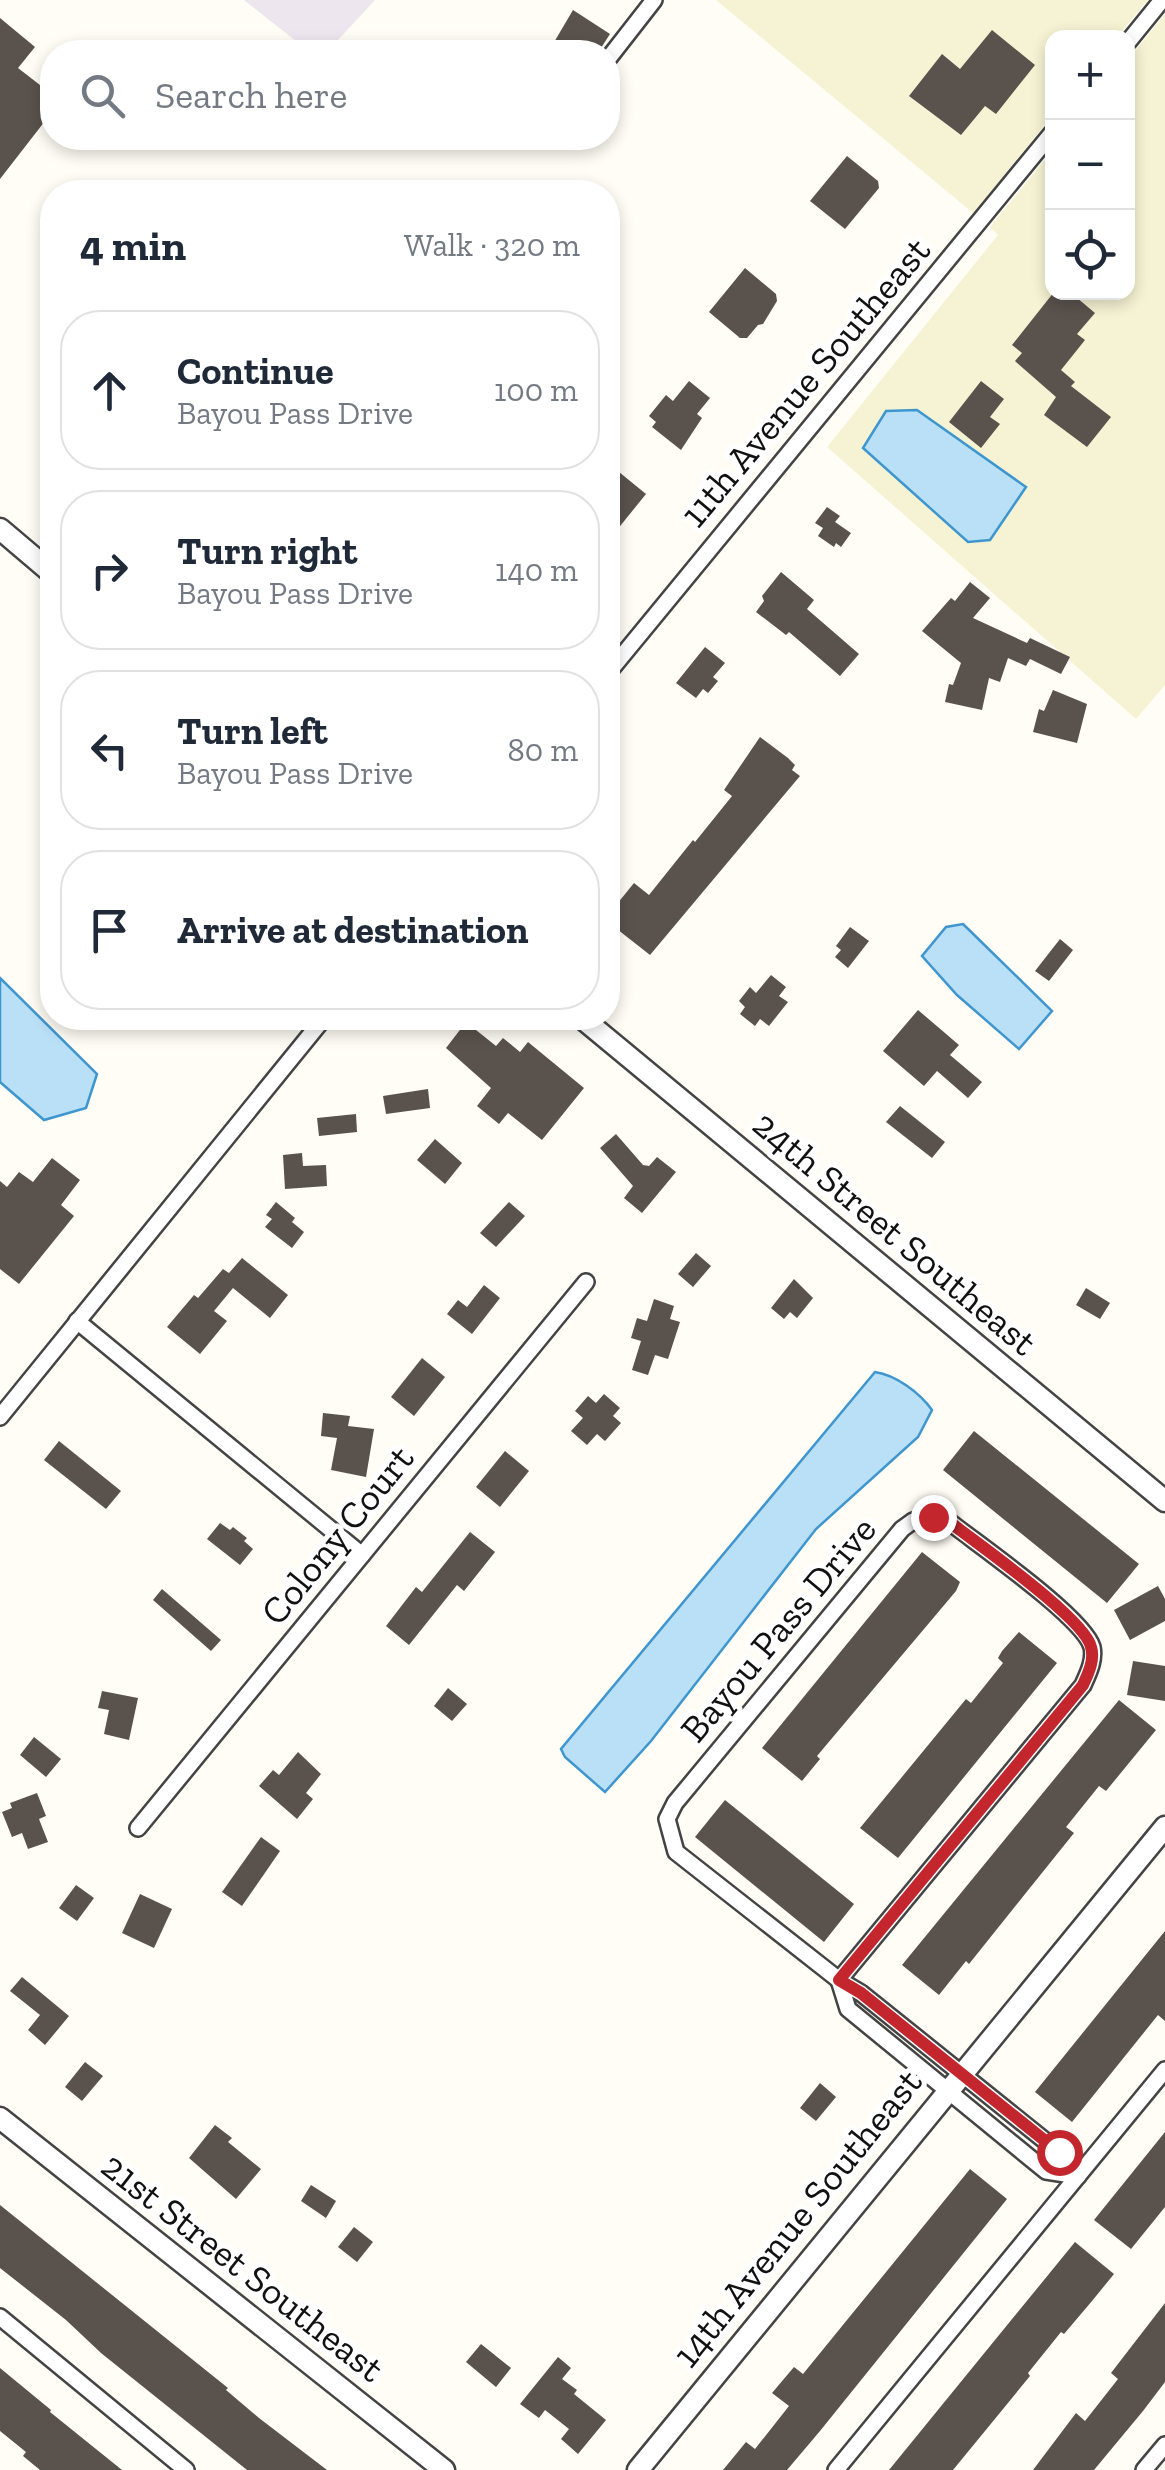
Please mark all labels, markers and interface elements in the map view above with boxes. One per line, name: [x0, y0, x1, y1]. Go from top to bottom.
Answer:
map controls: [1045, 30, 1135, 300]
button: +: [1045, 30, 1135, 120]
search box: [40, 40, 620, 150]
icon: search: [75, 68, 130, 123]
text: Search here: [155, 72, 347, 118]
button: −: [1045, 120, 1135, 210]
button: locate: [1045, 210, 1135, 300]
text: 4 min: [80, 220, 186, 271]
text: Walk · 320 m: [404, 226, 580, 264]
street label: 11th Avenue Southeast: [670, 228, 940, 536]
text: Continue: [177, 348, 334, 394]
icon: ahead: [82, 363, 137, 418]
text: 100 m: [494, 371, 578, 409]
text: Bayou Pass Drive: [177, 394, 413, 432]
text: Turn right: [177, 528, 357, 574]
icon: right: [82, 543, 137, 598]
text: 140 m: [495, 551, 578, 589]
text: Bayou Pass Drive: [177, 574, 413, 612]
text: Turn left: [177, 708, 328, 754]
icon: left: [82, 723, 137, 778]
text: 80 m: [507, 731, 578, 769]
text: Bayou Pass Drive: [177, 754, 413, 792]
icon: arrive: [82, 903, 137, 958]
text: Arrive at destination: [177, 907, 528, 953]
street label: 24th Street Southeast: [744, 1101, 1046, 1365]
street label: Colony Court: [251, 1436, 423, 1634]
route end: [911, 1495, 957, 1541]
street label: Bayou Pass Drive: [670, 1507, 886, 1751]
street label: 14th Avenue Southeast: [663, 2060, 931, 2376]
route start: [1037, 2130, 1083, 2176]
street label: 21st Street Southeast: [93, 2142, 393, 2392]

